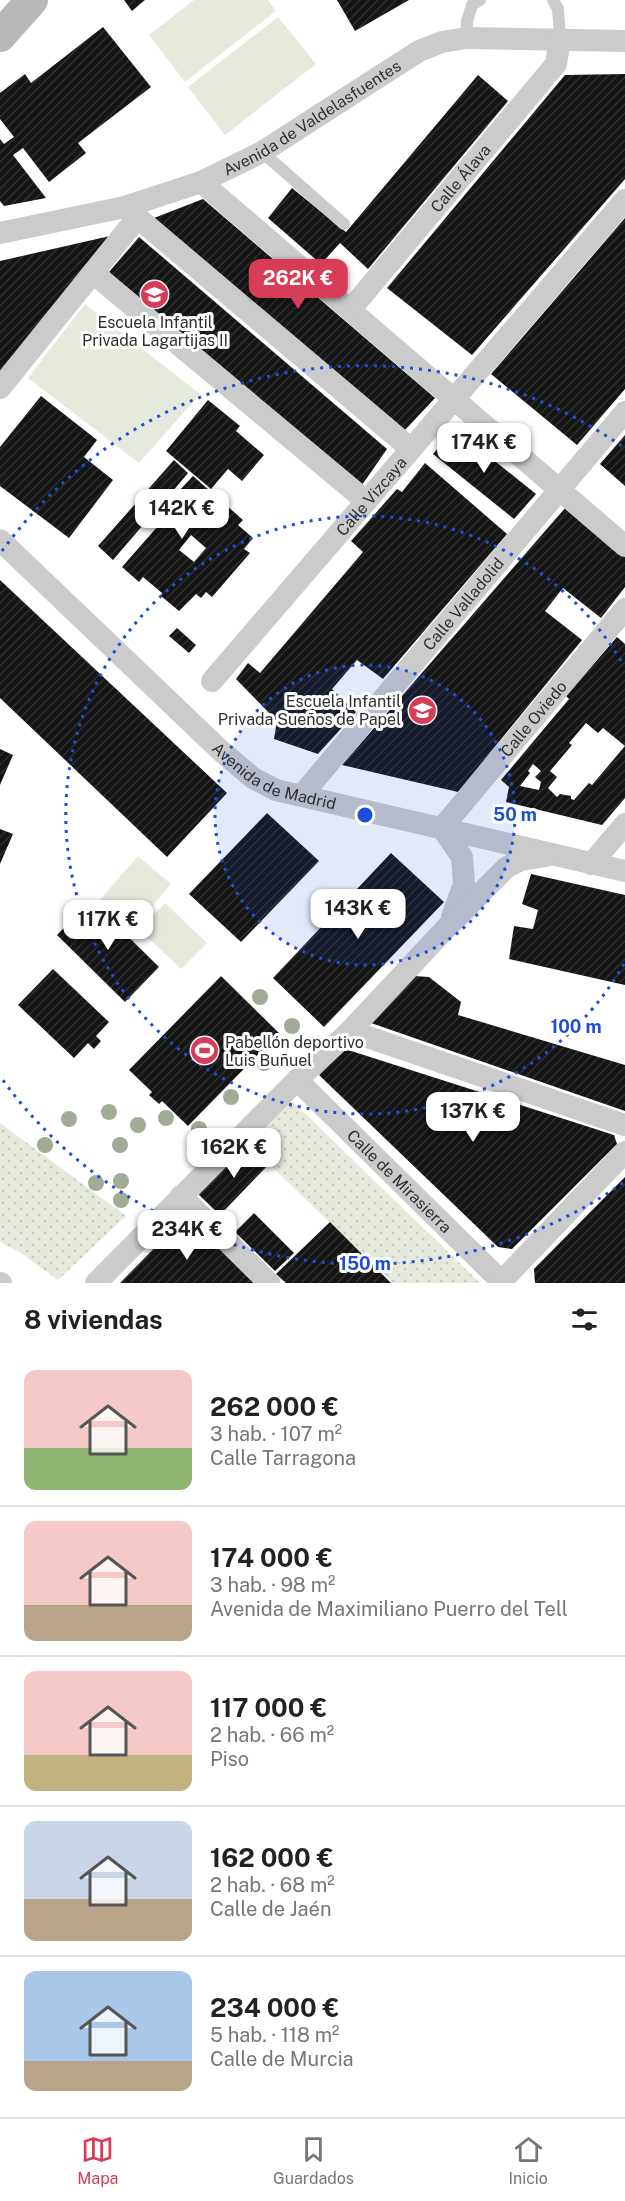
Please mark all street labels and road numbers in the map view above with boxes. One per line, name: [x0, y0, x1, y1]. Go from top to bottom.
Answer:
street label: Avenida de Valdelasfuentes: [220, 56, 404, 179]
street label: Calle Álava: [426, 140, 494, 216]
street label: Calle Vizcaya: [332, 453, 411, 540]
street label: Calle Valladolid: [419, 554, 508, 654]
street label: Calle Oviedo: [496, 677, 571, 760]
street label: Avenida de Madrid: [208, 738, 338, 813]
street label: Calle de Mirasierra: [343, 1125, 456, 1237]

